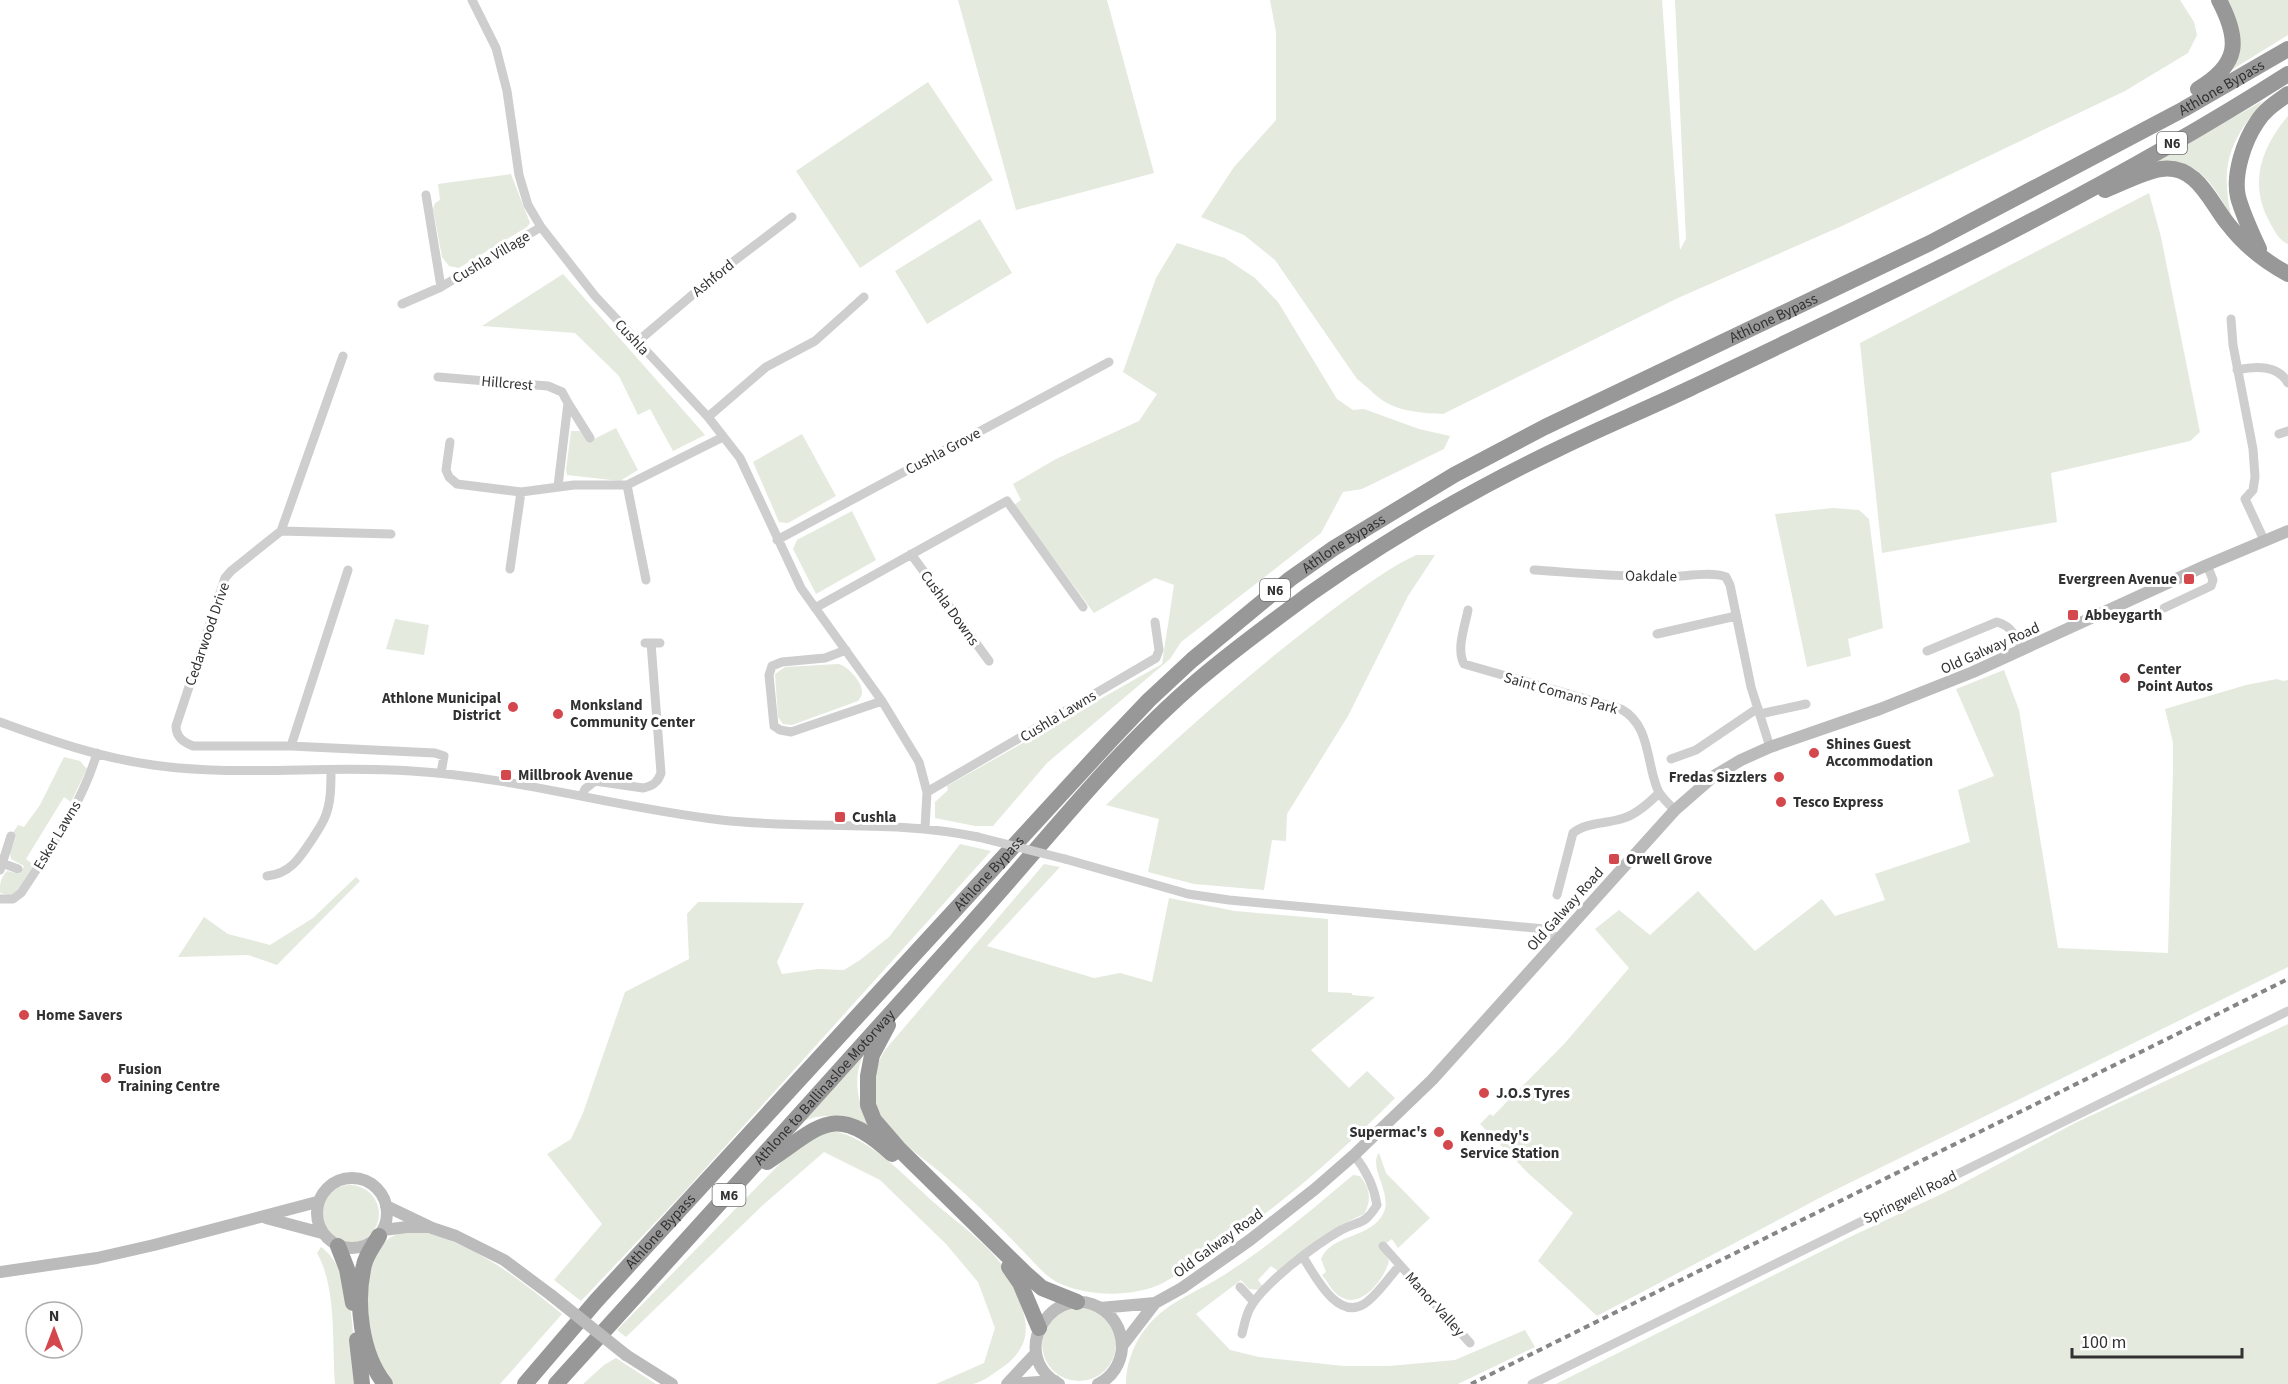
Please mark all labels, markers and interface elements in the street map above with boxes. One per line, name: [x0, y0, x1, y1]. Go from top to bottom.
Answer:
street label: Athlone Bypass: [2175, 55, 2268, 121]
road number: N6: [2157, 132, 2187, 154]
street label: Cushla Village: [449, 226, 534, 289]
street label: Ashford: [688, 255, 739, 302]
street label: Athlone Bypass: [1726, 288, 1821, 348]
street label: Cushla: [609, 315, 654, 360]
street label: Hillcrest: [480, 371, 534, 396]
street label: Cushla Grove: [902, 423, 984, 480]
street label: Athlone Bypass: [1298, 509, 1389, 579]
street label: Oakdale: [1625, 566, 1677, 587]
street label: Cushla Downs: [915, 567, 984, 650]
place label: Evergreen Avenue: [2058, 569, 2177, 590]
marker: Evergreen Avenue: [2182, 572, 2196, 586]
road number: N6: [1260, 579, 1290, 601]
street label: Cedarwood Drive: [180, 580, 235, 689]
place label: Abbeygarth: [2084, 605, 2162, 626]
marker: Abbeygarth: [2066, 608, 2080, 622]
street label: Old Galway Road: [1937, 617, 2043, 680]
place label: Center Point Autos: [2137, 659, 2213, 697]
street label: Saint Comans Park: [1501, 667, 1621, 720]
marker: Center Point Autos: [2118, 671, 2132, 685]
street label: Cushla Lawns: [1016, 685, 1100, 747]
place label: Athlone Municipal District: [381, 688, 502, 726]
place label: Monksland Community Center: [570, 695, 695, 733]
marker: Athlone Municipal District: [506, 700, 520, 714]
marker: Monksland Community Center: [551, 707, 565, 721]
place label: Shines Guest Accommodation: [1825, 734, 1933, 772]
marker: Shines Guest Accommodation: [1807, 746, 1821, 760]
place label: Millbrook Avenue: [518, 765, 633, 786]
place label: Fredas Sizzlers: [1669, 767, 1767, 788]
marker: Millbrook Avenue: [499, 768, 513, 782]
marker: Fredas Sizzlers: [1772, 770, 1786, 784]
place label: Tesco Express: [1793, 792, 1884, 813]
marker: Tesco Express: [1774, 795, 1788, 809]
street label: Esker Lawns: [29, 797, 86, 874]
place label: Cushla: [852, 807, 897, 828]
marker: Cushla: [833, 810, 847, 824]
street label: Athlone Bypass: [949, 831, 1029, 916]
place label: Orwell Grove: [1626, 849, 1712, 870]
marker: Orwell Grove: [1607, 852, 1621, 866]
street label: Old Galway Road: [1522, 863, 1609, 956]
place label: Home Savers: [36, 1005, 123, 1026]
street label: Athlone to Ballinasloe Motorway: [749, 1005, 900, 1170]
marker: Home Savers: [17, 1008, 31, 1022]
place label: Fusion Training Centre: [118, 1059, 220, 1097]
marker: Fusion Training Centre: [99, 1071, 113, 1085]
place label: J.O.S Tyres: [1496, 1083, 1570, 1104]
marker: J.O.S Tyres: [1477, 1086, 1491, 1100]
place label: Supermac's: [1349, 1122, 1427, 1143]
marker: Supermac's: [1432, 1125, 1446, 1139]
place label: Kennedy's Service Station: [1460, 1126, 1559, 1164]
marker: Kennedy's Service Station: [1441, 1138, 1455, 1152]
street label: Springwell Road: [1860, 1166, 1961, 1229]
road number: M6: [712, 1184, 746, 1206]
street label: Athlone Bypass: [620, 1189, 701, 1274]
street label: Old Galway Road: [1169, 1204, 1267, 1283]
street label: Manor Valley: [1400, 1268, 1469, 1341]
north arrow: [24, 1300, 84, 1360]
text: N: [49, 1305, 59, 1327]
scale bar: [2072, 1321, 2242, 1359]
text: 100 m: [2081, 1330, 2126, 1355]

